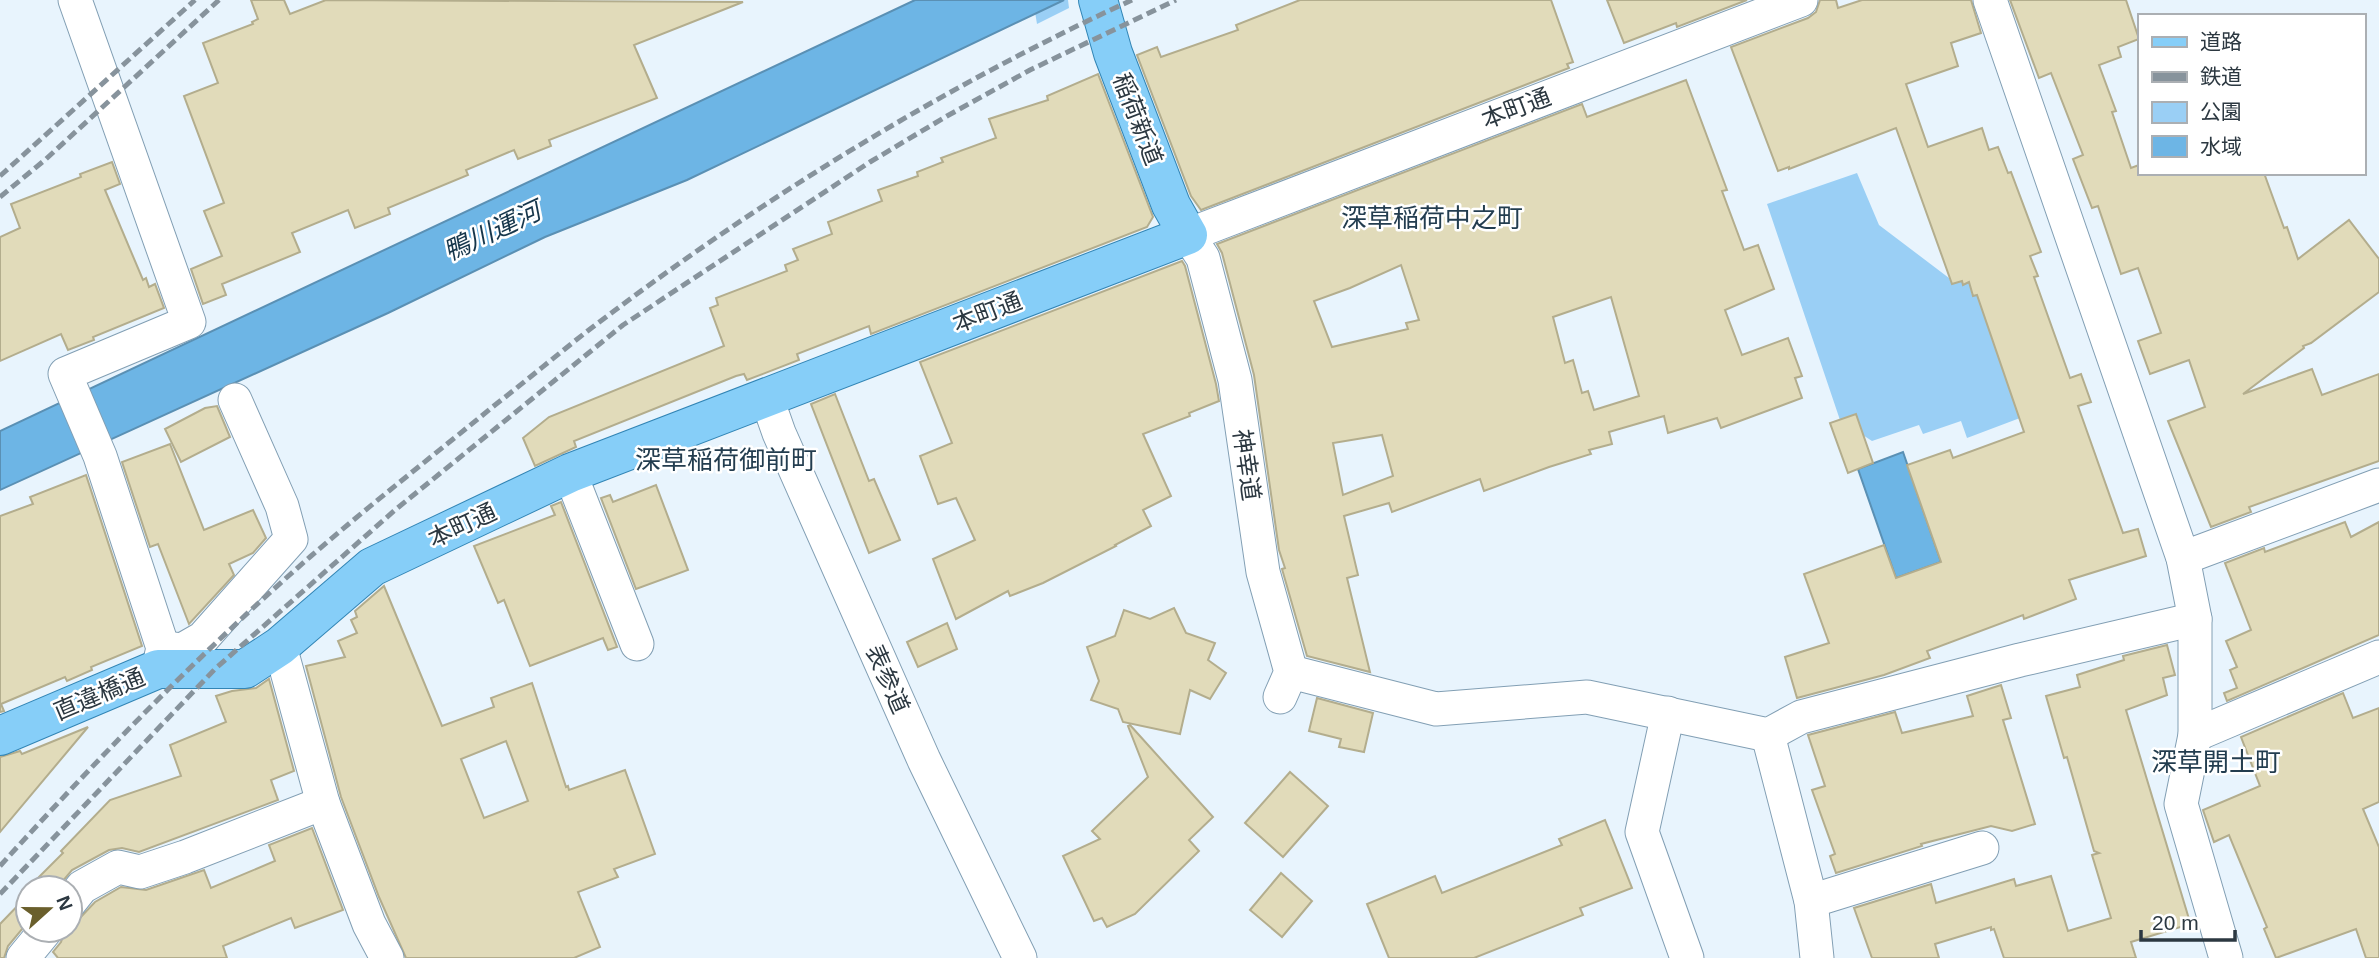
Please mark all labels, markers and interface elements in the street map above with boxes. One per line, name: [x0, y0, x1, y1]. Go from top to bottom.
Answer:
legend: [2138, 14, 2365, 175]
text: 道路: [2200, 30, 2242, 53]
text: 鉄道: [2200, 65, 2242, 88]
street label: 稲荷新道: [1108, 69, 1168, 169]
street label: 本町通: [1478, 82, 1554, 134]
text: 公園: [2200, 100, 2242, 123]
text: 水域: [2200, 135, 2242, 158]
water label: 鴨川運河: [439, 193, 550, 267]
district label: 深草稲荷中之町: [1341, 203, 1523, 233]
street label: 本町通: [949, 286, 1025, 338]
street label: 神幸道: [1229, 427, 1265, 503]
district label: 深草稲荷御前町: [635, 445, 817, 475]
street label: 本町通: [424, 498, 500, 552]
street label: 表参道: [861, 641, 915, 717]
street label: 直違橋通: [50, 663, 148, 725]
district label: 深草開土町: [2151, 747, 2281, 777]
north arrow: [14, 874, 84, 944]
text: N: [52, 893, 77, 913]
scale bar: [2141, 898, 2236, 942]
text: 20 m: [2152, 911, 2199, 934]

